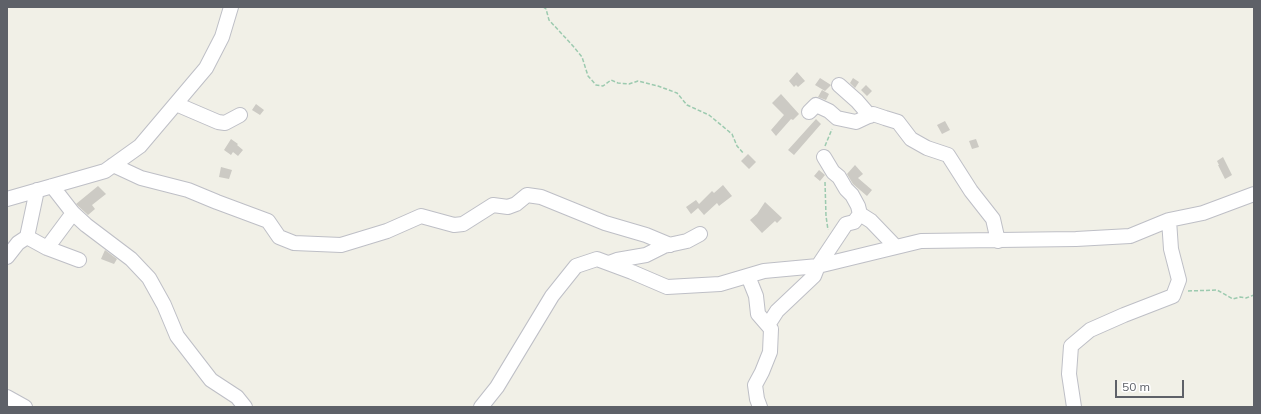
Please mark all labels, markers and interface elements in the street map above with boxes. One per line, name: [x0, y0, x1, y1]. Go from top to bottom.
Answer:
scale bar: [1117, 372, 1186, 398]
text: 50 m: [1122, 379, 1150, 394]

